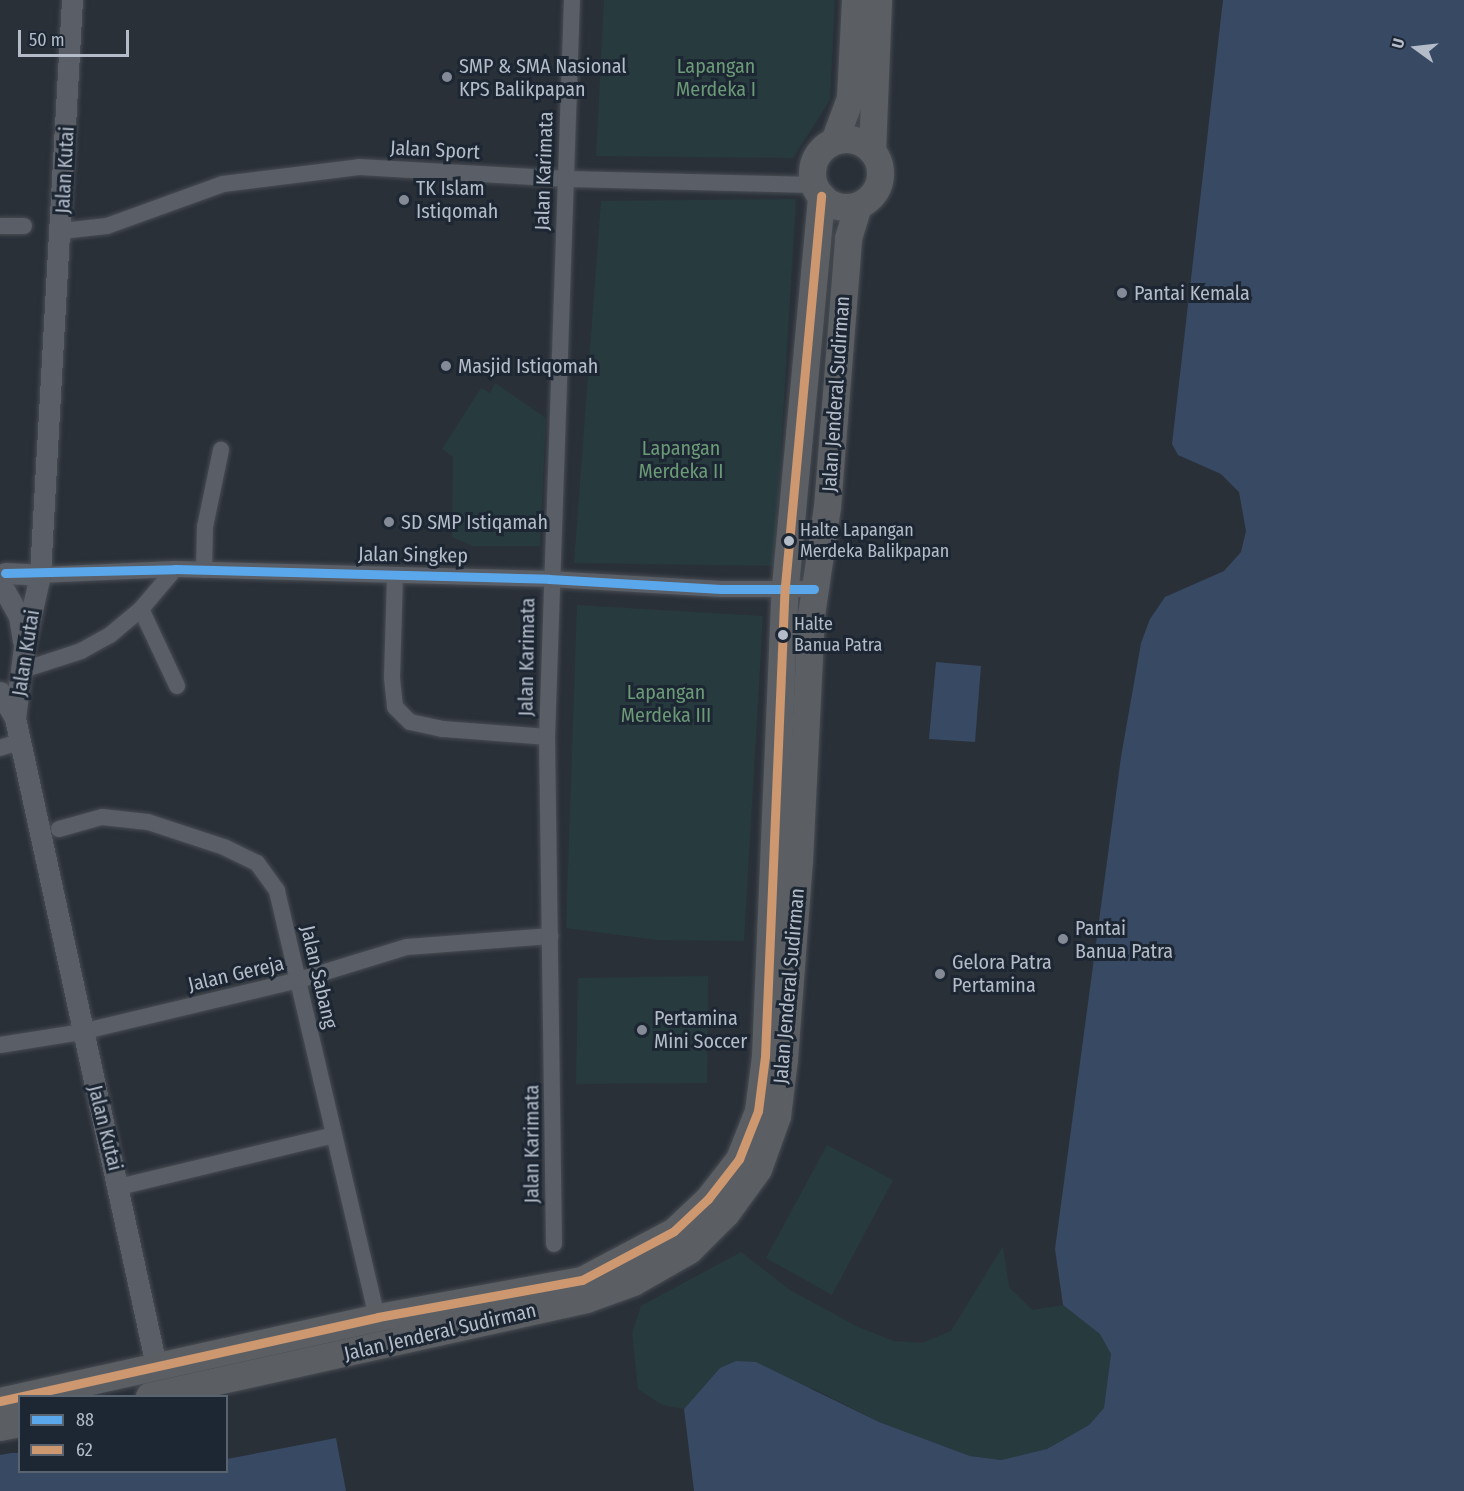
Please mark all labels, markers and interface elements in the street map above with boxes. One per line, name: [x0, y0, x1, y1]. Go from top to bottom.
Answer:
scale bar: [21, 18, 132, 56]
north arrow: [1386, 18, 1446, 78]
text: 50 m: [29, 29, 65, 51]
text: U: [1388, 36, 1409, 50]
place label: SMP & SMA Nasional KPS Balikpapan: [459, 54, 627, 101]
park label: Lapangan Merdeka I: [676, 55, 756, 102]
marker: SMP & SMA Nasional KPS Balikpapan: [440, 70, 454, 84]
street label: Jalan Karimata: [530, 111, 558, 231]
street label: Jalan Kutai: [51, 126, 79, 214]
street label: Jalan Sport: [389, 136, 481, 164]
place label: TK Islam Istiqomah: [416, 176, 498, 223]
marker: TK Islam Istiqomah: [397, 193, 411, 207]
place label: Pantai Kemala: [1134, 281, 1250, 305]
marker: Pantai Kemala: [1115, 286, 1129, 300]
street label: Jalan Jenderal Sudirman: [817, 295, 855, 493]
place label: Masjid Istiqomah: [458, 354, 598, 378]
marker: Masjid Istiqomah: [439, 359, 453, 373]
park label: Lapangan Merdeka II: [638, 437, 724, 484]
place label: SD SMP Istiqamah: [401, 510, 548, 534]
marker: SD SMP Istiqamah: [382, 515, 396, 529]
place label: Halte Lapangan Merdeka Balikpapan: [800, 520, 949, 562]
marker: Halte Lapangan Merdeka Balikpapan: [783, 535, 795, 547]
street label: Jalan Singkep: [358, 542, 468, 568]
street label: Jalan Karimata: [514, 597, 540, 717]
street label: Jalan Kutai: [7, 608, 45, 698]
place label: Halte Banua Patra: [794, 614, 882, 656]
marker: Halte Banua Patra: [777, 629, 789, 641]
park label: Lapangan Merdeka III: [621, 680, 711, 727]
street label: Jalan Jenderal Sudirman: [768, 887, 810, 1085]
place label: Pantai Banua Patra: [1075, 916, 1173, 963]
street label: Jalan Sabang: [295, 923, 343, 1031]
marker: Pantai Banua Patra: [1056, 932, 1070, 946]
street label: Jalan Gereja: [186, 951, 286, 997]
place label: Gelora Patra Pertamina: [952, 951, 1052, 998]
marker: Gelora Patra Pertamina: [933, 967, 947, 981]
place label: Pertamina Mini Soccer: [654, 1006, 747, 1053]
marker: Pertamina Mini Soccer: [635, 1023, 649, 1037]
street label: Jalan Kutai: [83, 1083, 127, 1173]
street label: Jalan Karimata: [520, 1085, 544, 1203]
street label: Jalan Jenderal Sudirman: [342, 1298, 538, 1366]
legend: [18, 1395, 228, 1473]
text: 88: [76, 1409, 94, 1431]
text: 62: [76, 1439, 93, 1461]

